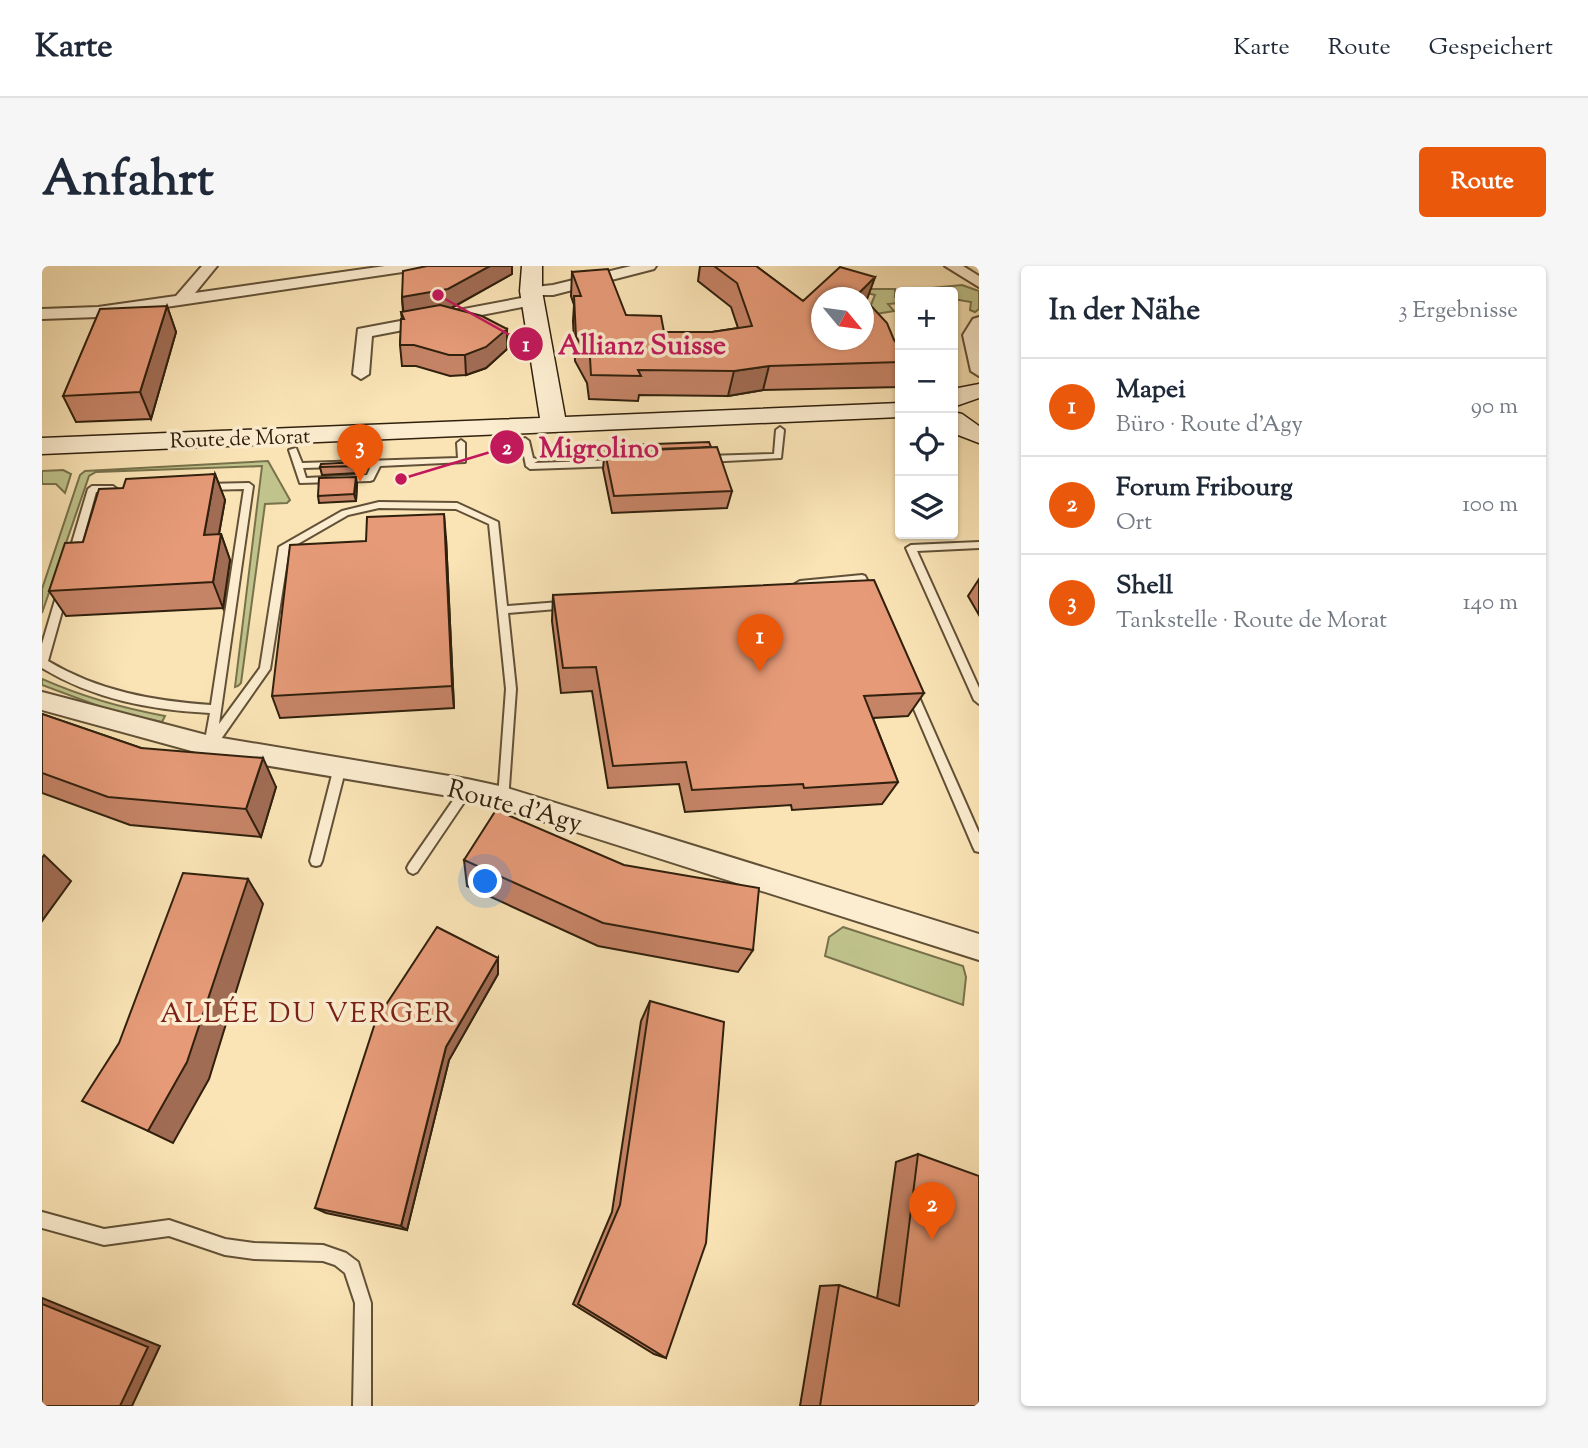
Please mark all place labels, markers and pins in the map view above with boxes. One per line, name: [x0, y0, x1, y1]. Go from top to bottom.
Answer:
callout: Allianz Suisse: [509, 320, 740, 369]
callout: Migrolino: [490, 422, 673, 471]
pin: 3: [337, 424, 383, 482]
pin: 1: [737, 614, 783, 672]
pin: 2: [909, 1182, 955, 1240]

